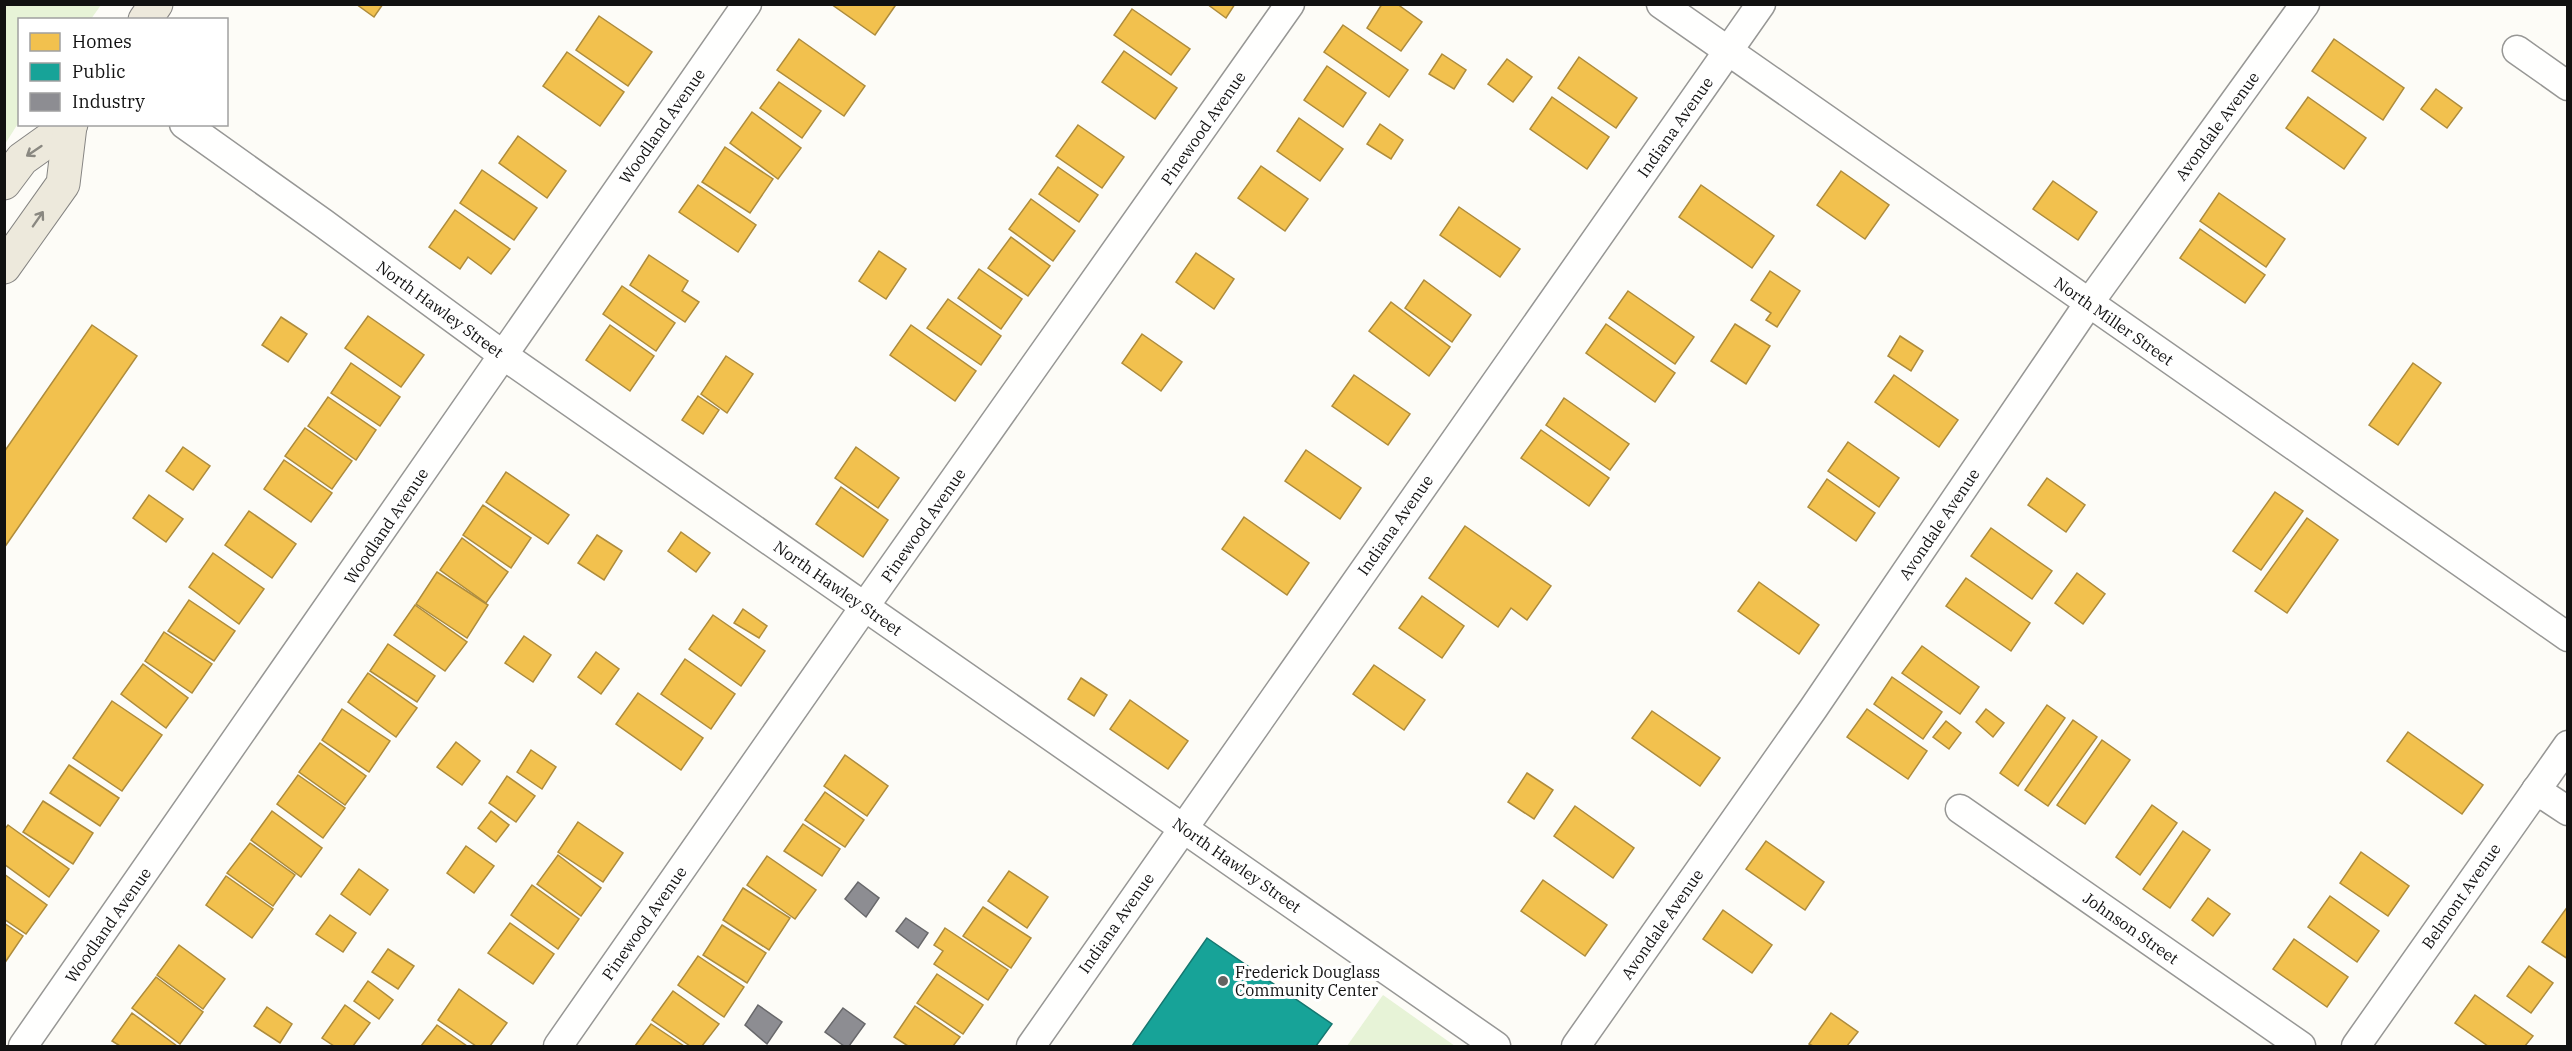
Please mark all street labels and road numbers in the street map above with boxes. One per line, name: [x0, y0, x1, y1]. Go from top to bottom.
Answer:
street label: Woodland Avenue: [615, 64, 709, 188]
street label: Pinewood Avenue: [1156, 67, 1250, 189]
street label: Avondale Avenue: [2171, 68, 2263, 184]
street label: Indiana Avenue: [1633, 73, 1717, 181]
street label: North Hawley Street: [373, 256, 508, 362]
street label: North Miller Street: [2051, 272, 2178, 370]
street label: Woodland Avenue: [340, 464, 432, 588]
street label: Pinewood Avenue: [876, 464, 970, 586]
street label: Avondale Avenue: [1894, 465, 1984, 583]
street label: Indiana Avenue: [1353, 471, 1437, 579]
street label: North Hawley Street: [770, 536, 906, 640]
street label: North Hawley Street: [1169, 813, 1305, 917]
street label: Belmont Avenue: [2417, 839, 2505, 953]
street label: Pinewood Avenue: [597, 862, 691, 984]
street label: Woodland Avenue: [61, 863, 155, 987]
street label: Avondale Avenue: [1617, 865, 1707, 983]
street label: Indiana Avenue: [1074, 869, 1158, 977]
street label: Johnson Street: [2079, 888, 2183, 969]

